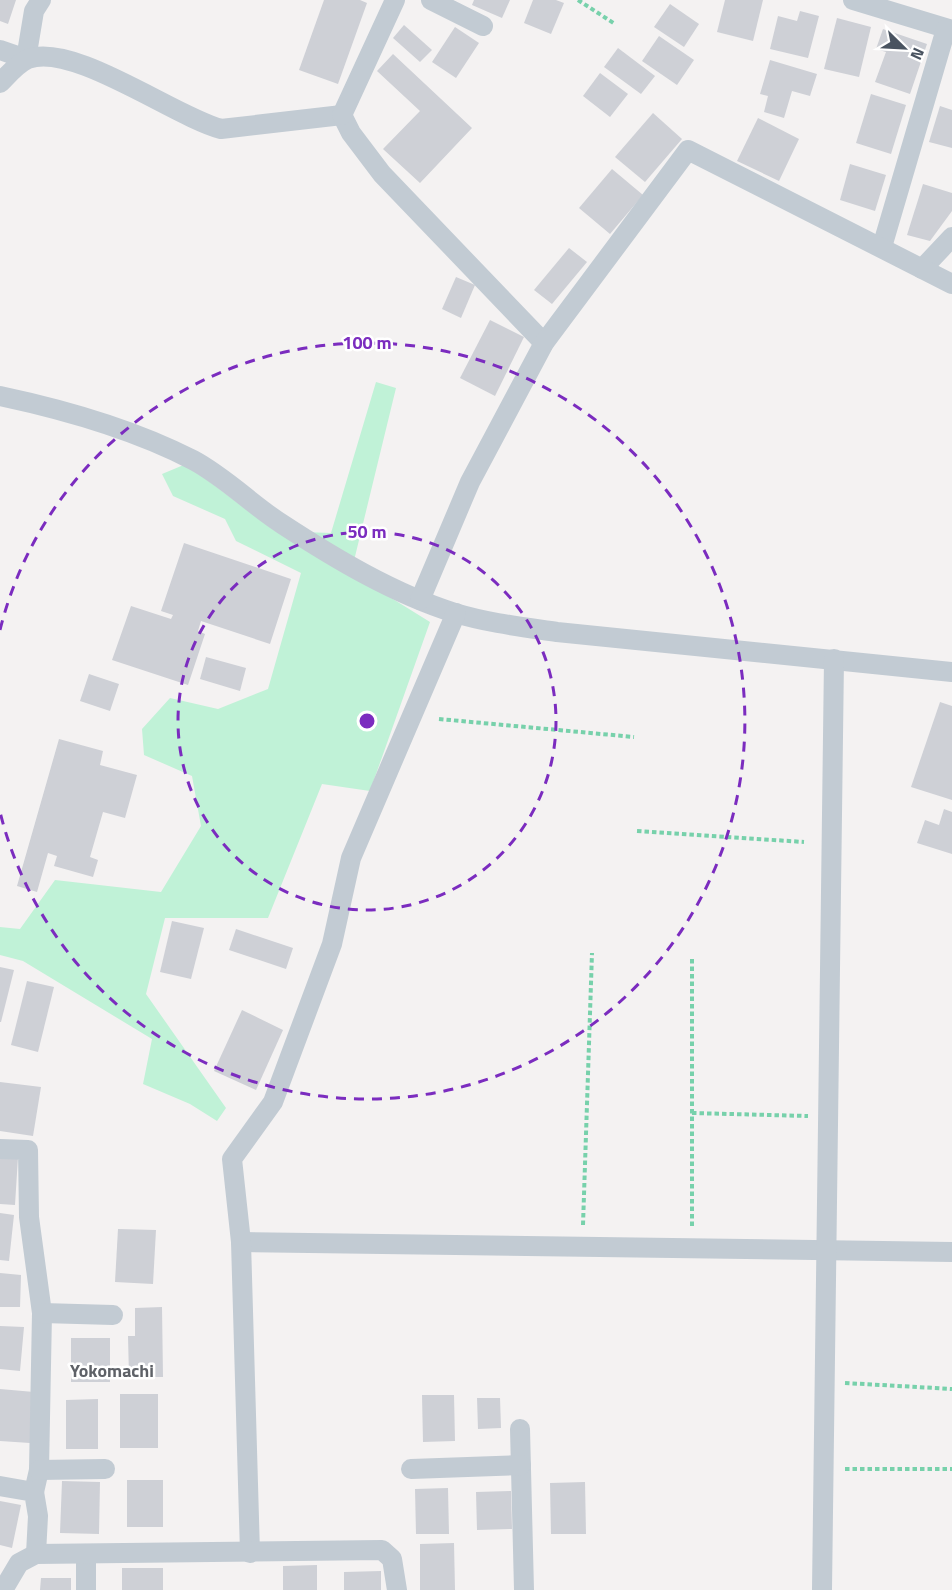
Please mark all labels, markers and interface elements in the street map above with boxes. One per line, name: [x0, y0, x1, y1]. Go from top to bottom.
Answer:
north arrow: [874, 18, 934, 78]
text: N: [904, 44, 931, 64]
text: 100 m: [342, 329, 392, 356]
text: 50 m: [347, 518, 387, 545]
centre of rings: [357, 711, 377, 731]
district label: Yokomachi: [70, 1357, 154, 1384]

